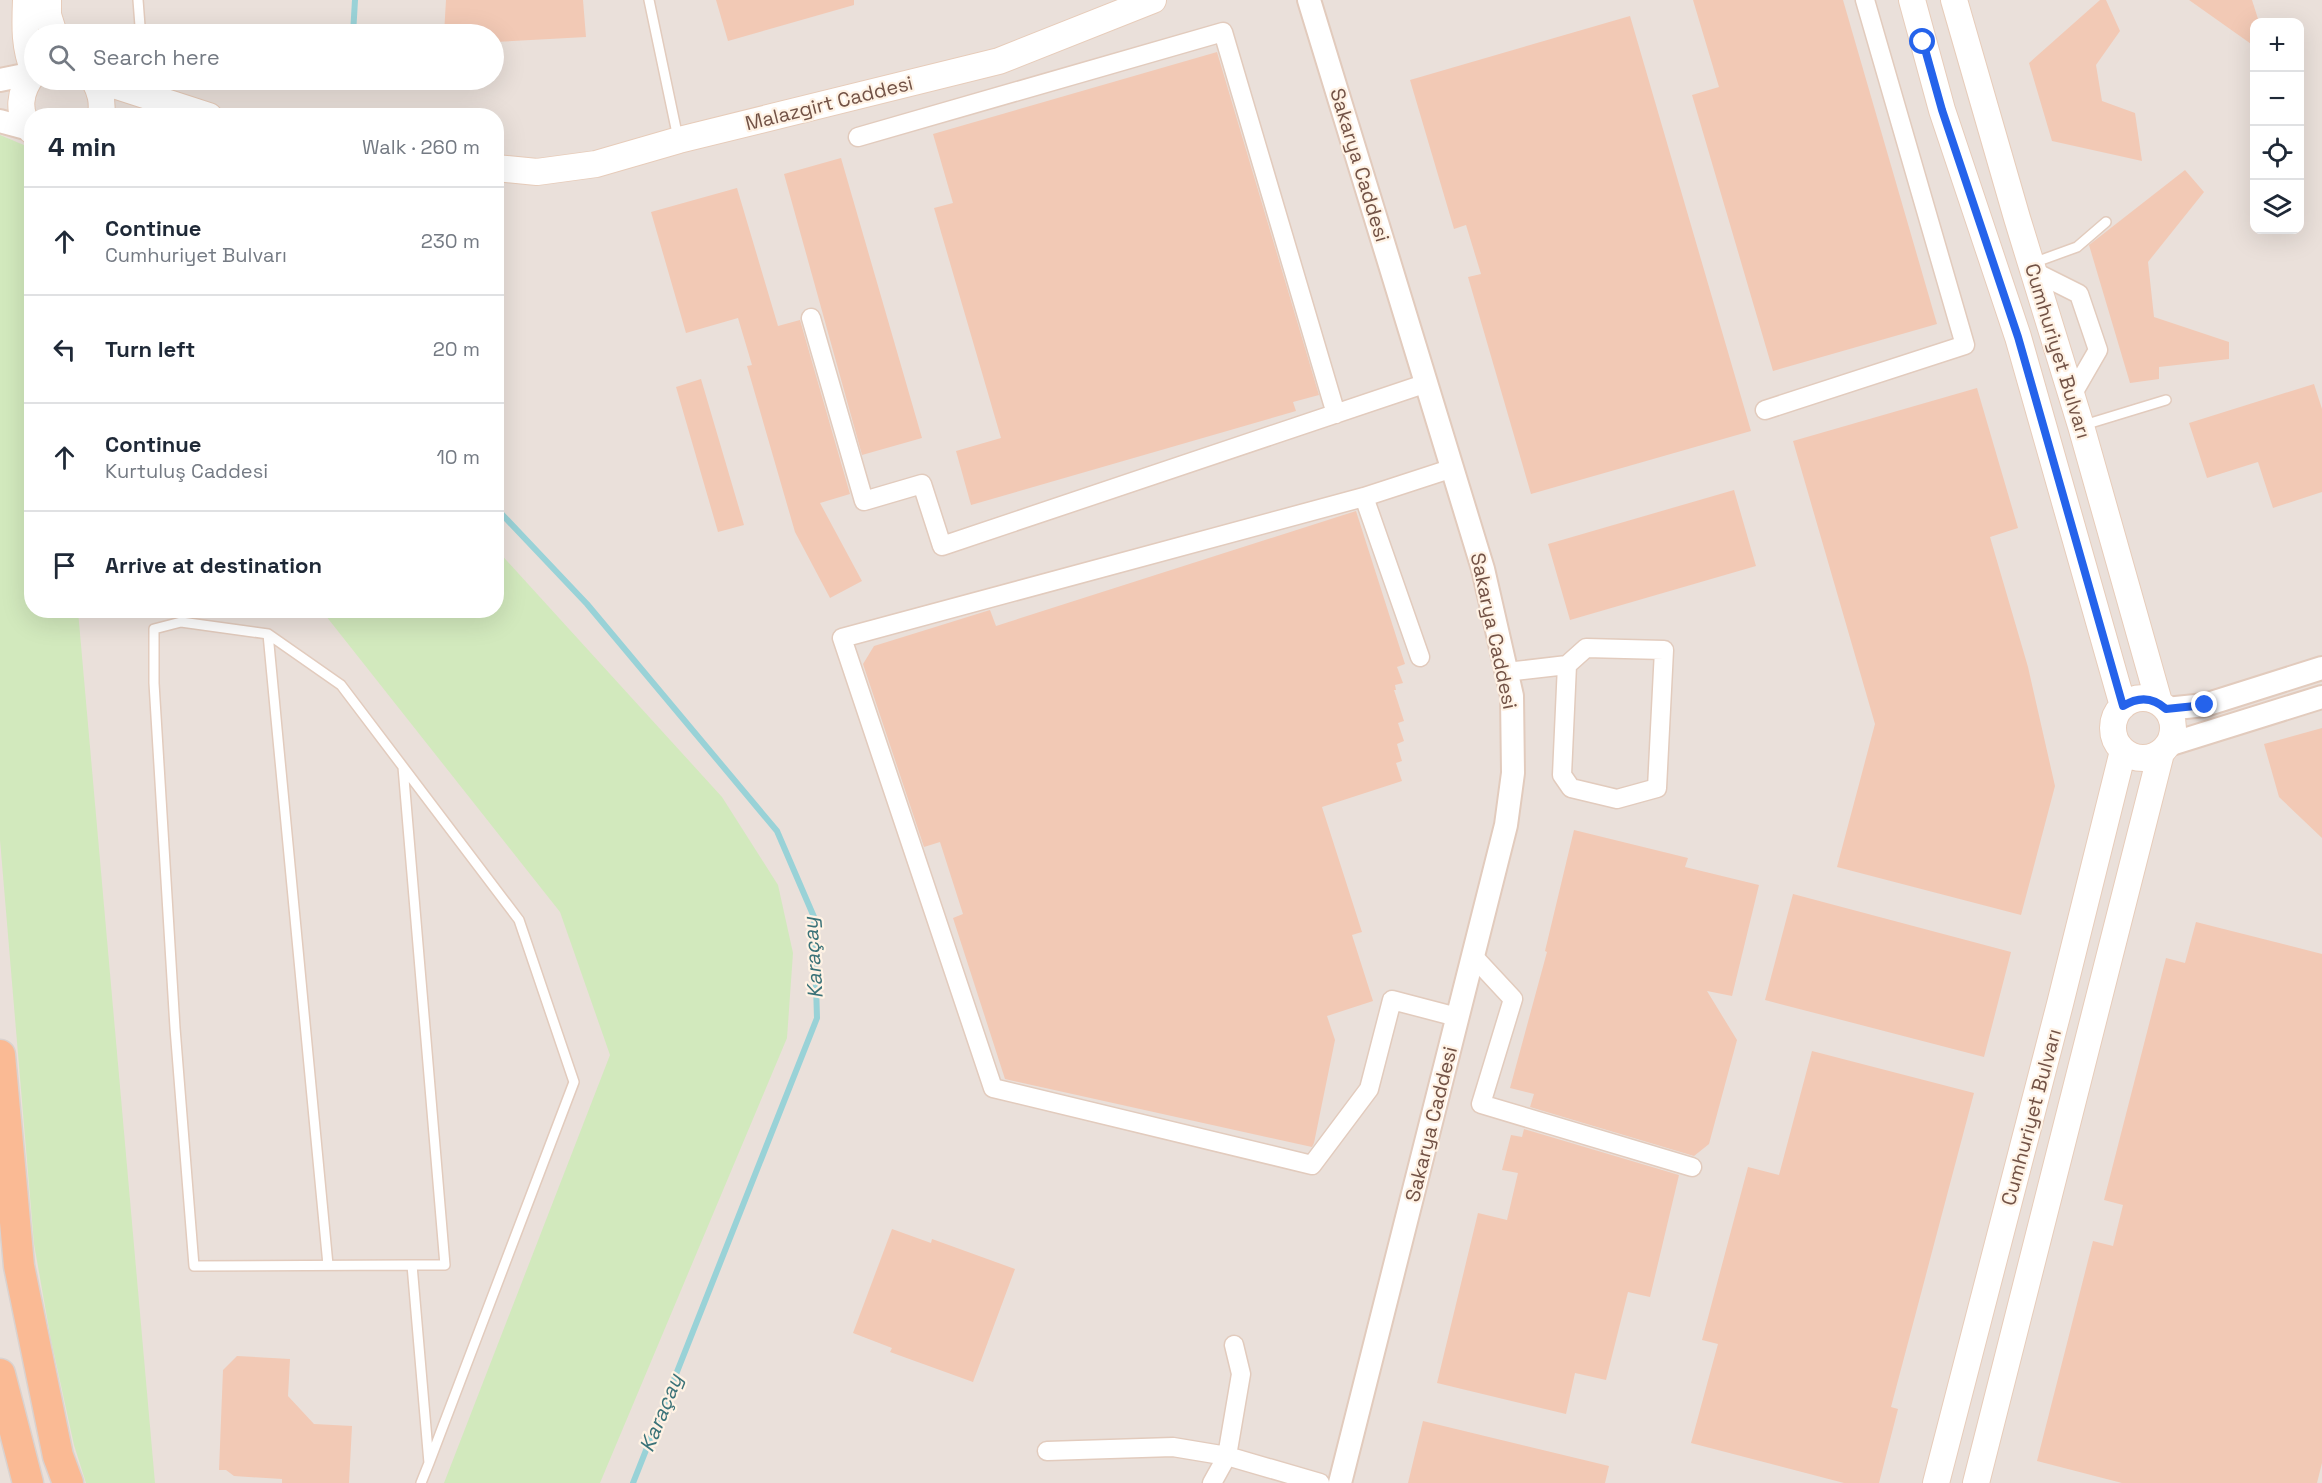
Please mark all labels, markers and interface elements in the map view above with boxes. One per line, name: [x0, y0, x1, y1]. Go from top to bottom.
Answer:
map controls: [2250, 18, 2304, 234]
button: +: [2250, 18, 2304, 72]
search box: [24, 24, 504, 90]
route start: [1909, 28, 1935, 54]
icon: search: [45, 41, 78, 74]
text: Search here: [93, 43, 220, 71]
street label: Malazgirt Caddesi: [742, 70, 916, 136]
button: −: [2250, 72, 2304, 126]
street label: Sakarya Caddesi: [1324, 85, 1396, 245]
button: locate: [2250, 126, 2304, 180]
text: 4 min: [48, 130, 116, 164]
text: Walk · 260 m: [362, 134, 480, 160]
button: layers: [2250, 180, 2304, 234]
text: Continue: [105, 214, 201, 242]
icon: ahead: [48, 225, 81, 258]
text: 230 m: [421, 228, 480, 254]
text: Cumhuriyet Bulvarı: [105, 242, 287, 268]
street label: Cumhuriyet Bulvarı: [2019, 260, 2097, 442]
icon: left: [48, 333, 81, 366]
text: Turn left: [105, 335, 195, 363]
text: 20 m: [433, 336, 480, 362]
text: Continue: [105, 430, 201, 458]
icon: ahead: [48, 441, 81, 474]
text: 10 m: [436, 444, 480, 470]
text: Kurtuluş Caddesi: [105, 458, 268, 484]
icon: arrive: [48, 549, 81, 582]
street label: Sakarya Caddesi: [1465, 550, 1523, 712]
text: Arrive at destination: [105, 551, 322, 579]
route end: [2191, 691, 2217, 717]
water label: Karaçay: [796, 915, 829, 1000]
street label: Cumhuriyet Bulvarı: [1995, 1026, 2067, 1208]
street label: Sakarya Caddesi: [1399, 1044, 1463, 1204]
water label: Karaçay: [633, 1369, 689, 1456]

